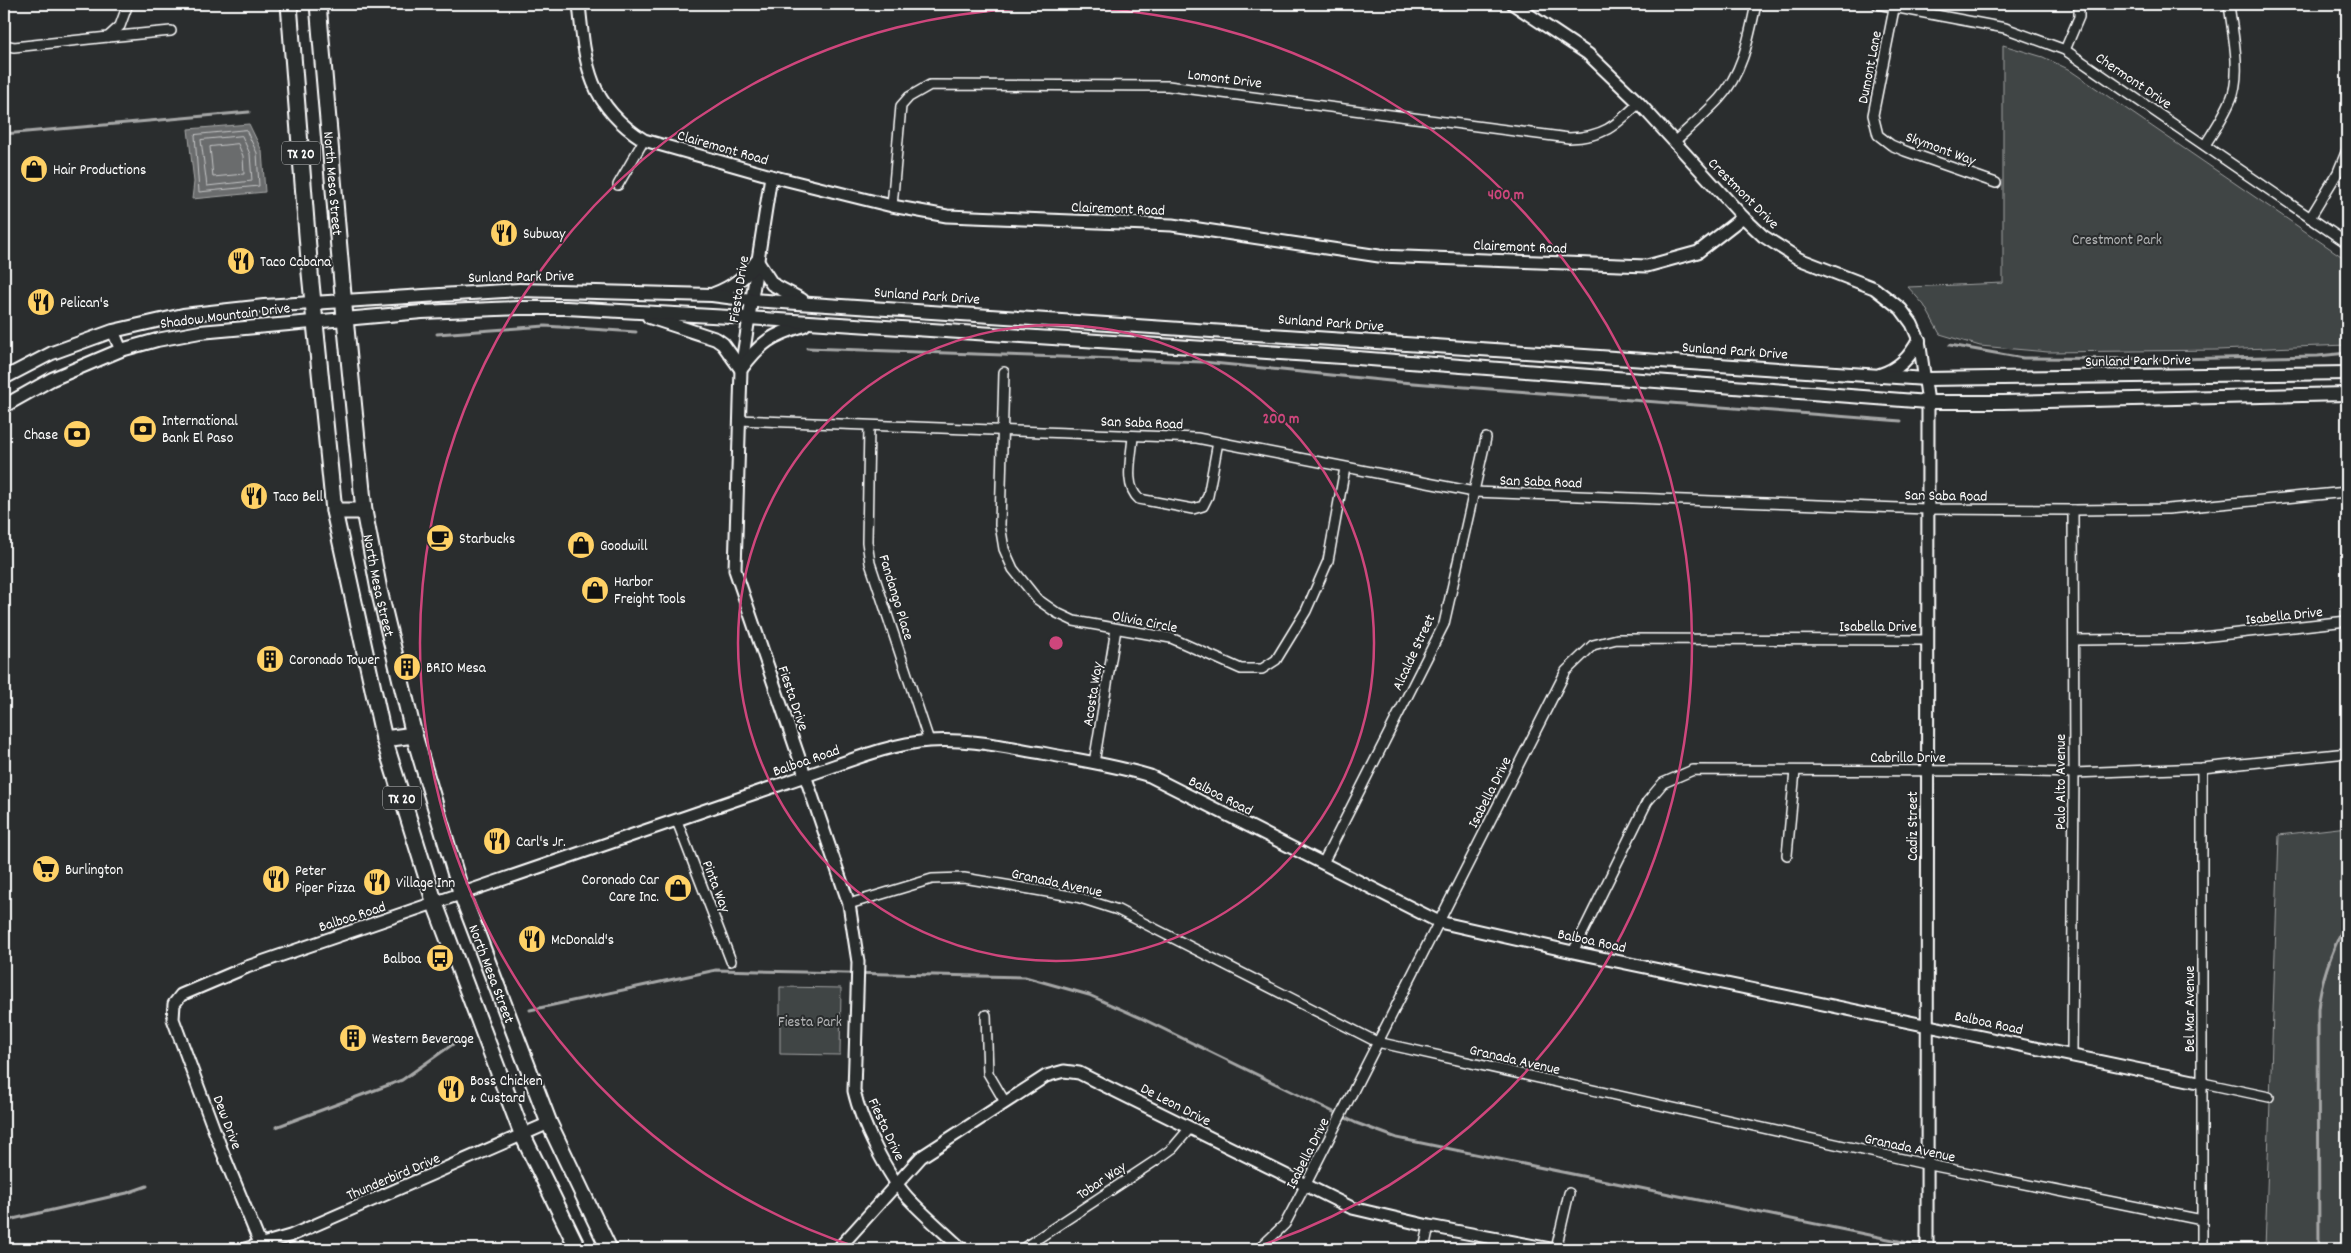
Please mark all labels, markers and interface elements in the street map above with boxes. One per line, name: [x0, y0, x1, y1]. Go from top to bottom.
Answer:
street label: Dumont Lane: [1853, 29, 1889, 106]
street label: Chermont Drive: [2090, 48, 2176, 116]
street label: Lomont Drive: [1186, 65, 1264, 95]
street label: Clairemont Road: [674, 125, 771, 172]
street label: Skymont Way: [1902, 127, 1979, 173]
street label: North Mesa Street: [316, 131, 347, 237]
road number: TX 20: [282, 142, 320, 164]
shop icon: Hair Productions: [19, 154, 49, 184]
street label: Crestmont Drive: [1702, 154, 1784, 235]
place label: Hair Productions: [53, 160, 146, 182]
text: 400 m: [1488, 185, 1524, 207]
street label: Clairemont Road: [1071, 197, 1165, 223]
restaurant icon: Subway: [489, 218, 519, 248]
place label: Subway: [523, 224, 566, 246]
park label: Crestmont Park: [2072, 230, 2162, 252]
street label: Clairemont Road: [1473, 235, 1567, 261]
restaurant icon: Taco Cabana: [226, 246, 256, 276]
place label: Taco Cabana: [260, 252, 332, 274]
street label: Fiesta Drive: [724, 254, 756, 324]
street label: Sunland Park Drive: [468, 266, 575, 290]
street label: Sunland Park Drive: [873, 282, 981, 312]
restaurant icon: Pelican's: [26, 287, 56, 317]
place label: Pelican's: [60, 293, 109, 315]
street label: Shadow Mountain Drive: [159, 298, 292, 336]
street label: Sunland Park Drive: [1277, 309, 1385, 339]
street label: Sunland Park Drive: [1681, 337, 1789, 367]
street label: Sunland Park Drive: [2085, 350, 2192, 374]
text: 200 m: [1263, 409, 1299, 431]
place label: International Bank El Paso: [162, 411, 238, 450]
street label: San Saba Road: [1100, 412, 1184, 436]
bank icon: International Bank El Paso: [128, 414, 158, 444]
bank icon: Chase: [62, 419, 92, 449]
place label: Chase: [24, 425, 58, 447]
street label: San Saba Road: [1499, 471, 1583, 495]
restaurant icon: Taco Bell: [239, 481, 269, 511]
street label: San Saba Road: [1904, 485, 1987, 509]
place label: Taco Bell: [273, 487, 323, 509]
cafe icon: Starbucks: [425, 523, 455, 553]
place label: Starbucks: [459, 529, 515, 551]
shop icon: Goodwill: [566, 530, 596, 560]
street label: North Mesa Street: [356, 533, 399, 640]
place label: Goodwill: [600, 536, 648, 558]
street label: Fandango Place: [872, 552, 919, 643]
place label: Harbor Freight Tools: [614, 572, 686, 611]
shop icon: Harbor Freight Tools: [580, 575, 610, 605]
street label: Isabella Drive: [2244, 602, 2324, 632]
street label: Olivia Circle: [1110, 606, 1180, 640]
street label: Alcalde Street: [1388, 611, 1442, 695]
street label: Isabella Drive: [1839, 617, 1917, 639]
centre of rings: [1047, 634, 1065, 652]
building icon: Coronado Tower: [255, 644, 285, 674]
place label: Coronado Tower: [289, 650, 380, 672]
building icon: BRIO Mesa: [392, 652, 422, 682]
place label: BRIO Mesa: [426, 658, 487, 680]
street label: Acosta Way: [1078, 660, 1110, 728]
street label: Fiesta Drive: [771, 663, 814, 734]
street label: Palo Alto Avenue: [2051, 734, 2073, 830]
street label: Balboa Road: [770, 740, 843, 784]
street label: Cabrillo Drive: [1870, 748, 1946, 770]
street label: Isabella Drive: [1463, 753, 1518, 832]
street label: Balboa Road: [1184, 771, 1256, 822]
road number: TX 20: [383, 786, 421, 810]
street label: Cadiz Street: [1903, 791, 1925, 861]
restaurant icon: Carl's Jr.: [482, 826, 512, 856]
place label: Carl's Jr.: [516, 832, 566, 854]
supermarket icon: Burlington: [31, 854, 61, 884]
street label: Pinta Way: [695, 857, 735, 917]
place label: Burlington: [65, 860, 123, 882]
place label: Peter Piper Pizza: [295, 861, 356, 900]
restaurant icon: Peter Piper Pizza: [261, 864, 291, 894]
street label: Granada Avenue: [1009, 864, 1105, 904]
restaurant icon: Village Inn: [362, 867, 392, 897]
place label: Coronado Car Care Inc.: [582, 870, 659, 909]
place label: Village Inn: [396, 873, 455, 895]
shop icon: Coronado Car Care Inc.: [663, 873, 693, 903]
street label: Balboa Road: [316, 897, 389, 939]
street label: North Mesa Street: [461, 922, 519, 1028]
restaurant icon: McDonald's: [517, 924, 547, 954]
street label: Balboa Road: [1555, 924, 1628, 960]
place label: McDonald's: [551, 930, 614, 952]
bus stop icon: Balboa: [425, 943, 455, 973]
place label: Balboa: [383, 949, 422, 971]
street label: Bel Mar Avenue: [2180, 965, 2202, 1052]
street label: Balboa Road: [1952, 1006, 2025, 1042]
park label: Fiesta Park: [778, 1012, 842, 1034]
building icon: Western Beverage: [338, 1023, 368, 1053]
place label: Western Beverage: [372, 1029, 474, 1051]
street label: Granada Avenue: [1467, 1040, 1563, 1082]
place label: Boss Chicken & Custard: [470, 1071, 543, 1110]
restaurant icon: Boss Chicken & Custard: [436, 1074, 466, 1104]
street label: De Leon Drive: [1136, 1079, 1214, 1133]
street label: Dew Drive: [206, 1092, 247, 1153]
street label: Fiesta Drive: [861, 1095, 910, 1165]
street label: Isabella Drive: [1281, 1114, 1336, 1193]
street label: Granada Avenue: [1862, 1129, 1958, 1169]
street label: Thunderbird Drive: [344, 1148, 444, 1207]
street label: Tobar Way: [1073, 1156, 1132, 1206]

